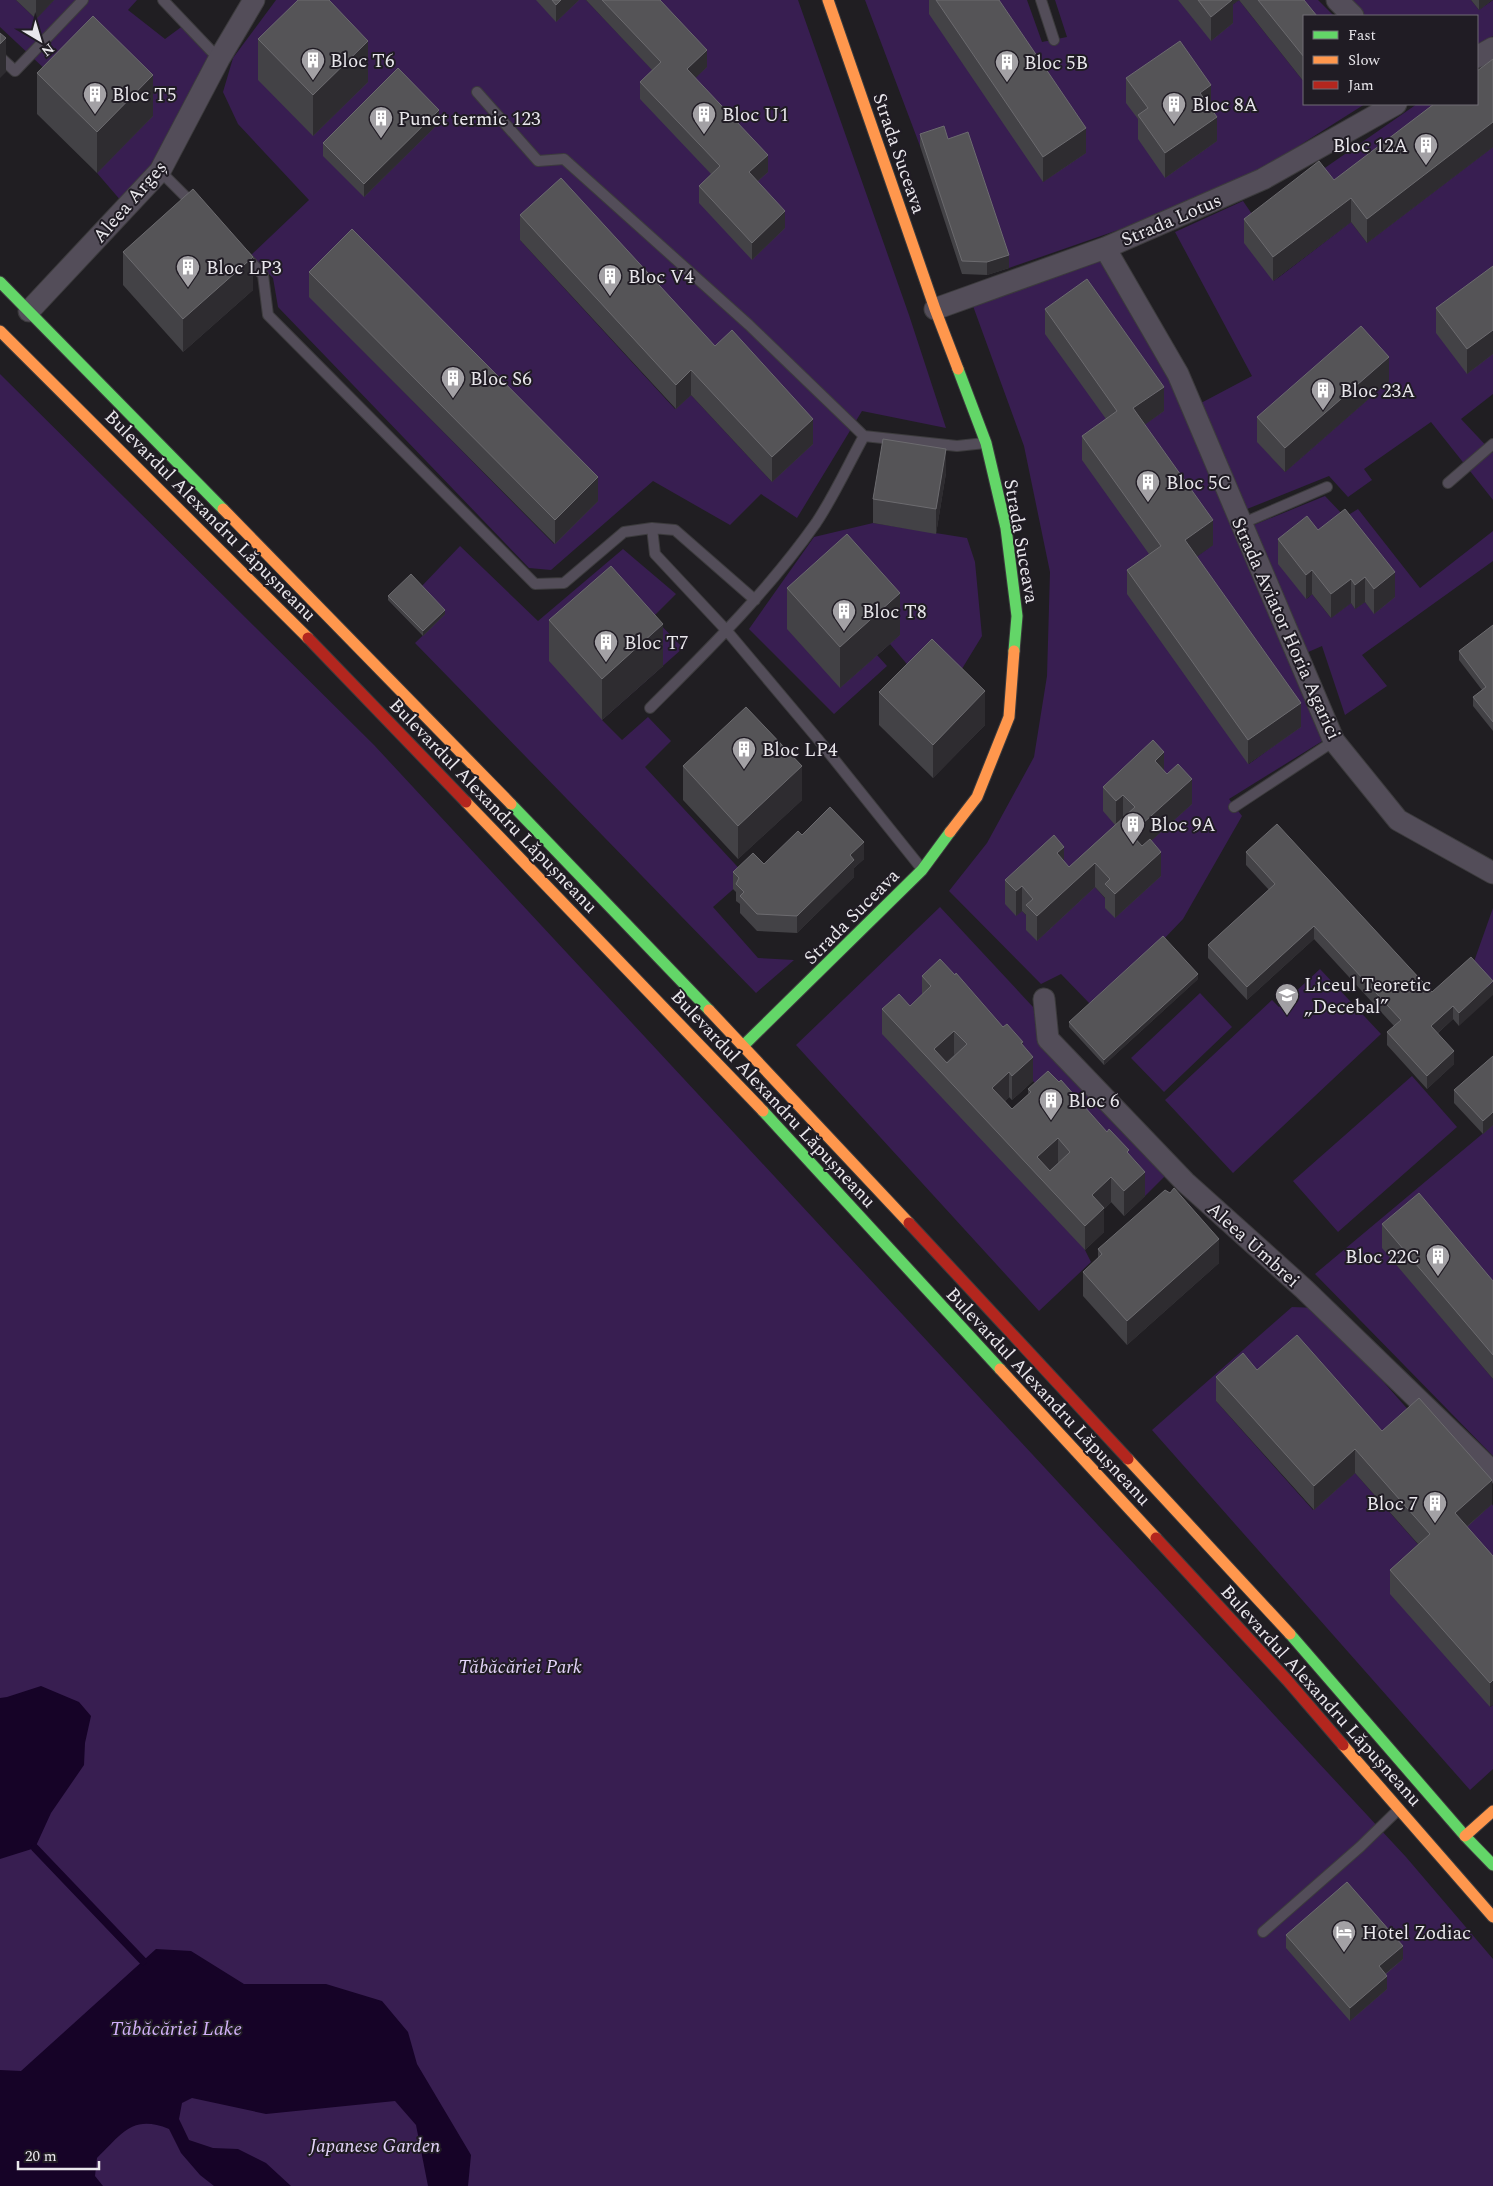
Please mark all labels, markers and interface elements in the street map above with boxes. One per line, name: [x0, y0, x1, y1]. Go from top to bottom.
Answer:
north arrow: [15, 15, 65, 65]
legend: [1303, 15, 1478, 105]
text: Fast: [1348, 24, 1376, 47]
text: N: [37, 38, 59, 62]
building icon: Bloc T6: [300, 47, 326, 81]
place label: Bloc T6: [330, 47, 394, 76]
building icon: Bloc 5B: [994, 49, 1020, 83]
place label: Bloc 5B: [1024, 49, 1088, 78]
text: Slow: [1348, 49, 1380, 72]
text: Jam: [1348, 74, 1374, 97]
building icon: Bloc T5: [82, 81, 108, 115]
place label: Bloc T5: [112, 81, 176, 110]
street label: Strada Suceava: [864, 89, 933, 218]
building icon: Bloc 8A: [1161, 91, 1187, 125]
place label: Bloc 8A: [1192, 91, 1258, 120]
building icon: Bloc U1: [691, 101, 717, 135]
place label: Bloc U1: [722, 101, 789, 130]
building icon: Punct termic 123: [368, 105, 394, 139]
place label: Punct termic 123: [398, 105, 541, 134]
place label: Bloc 12A: [1333, 132, 1408, 161]
building icon: Bloc 12A: [1413, 132, 1439, 166]
street label: Aleea Argeș: [86, 154, 174, 250]
street label: Strada Lotus: [1117, 186, 1226, 255]
building icon: Bloc LP3: [175, 254, 201, 288]
place label: Bloc LP3: [206, 254, 282, 283]
building icon: Bloc V4: [597, 263, 623, 297]
place label: Bloc V4: [628, 263, 694, 292]
building icon: Bloc S6: [440, 365, 466, 399]
place label: Bloc S6: [470, 365, 532, 394]
building icon: Bloc 23A: [1310, 377, 1336, 411]
place label: Bloc 23A: [1340, 377, 1415, 406]
street label: Bulevardul Alexandru Lăpușneanu: [97, 403, 323, 629]
building icon: Bloc 5C: [1135, 469, 1161, 503]
place label: Bloc 5C: [1166, 469, 1231, 498]
street label: Strada Suceava: [995, 477, 1046, 606]
street label: Strada Aviator Horia Agarici: [1223, 513, 1348, 745]
building icon: Bloc T8: [831, 598, 857, 632]
place label: Bloc T8: [862, 598, 926, 627]
building icon: Bloc T7: [593, 629, 619, 663]
place label: Bloc T7: [624, 629, 688, 658]
street label: Bulevardul Alexandru Lăpușneanu: [382, 692, 604, 921]
building icon: Bloc LP4: [731, 736, 757, 770]
place label: Bloc LP4: [762, 736, 838, 765]
building icon: Bloc 9A: [1120, 811, 1146, 845]
place label: Bloc 9A: [1150, 811, 1216, 840]
street label: Strada Suceava: [797, 862, 907, 972]
place label: Liceul Teoretic „Decebal”: [1304, 971, 1431, 1022]
school or university icon: Liceul Teoretic „Decebal”: [1274, 982, 1300, 1016]
street label: Bulevardul Alexandru Lăpușneanu: [663, 983, 883, 1215]
building icon: Bloc 6: [1038, 1087, 1064, 1121]
place label: Bloc 6: [1068, 1087, 1120, 1116]
street label: Aleea Umbrei: [1200, 1195, 1306, 1295]
place label: Bloc 22C: [1345, 1243, 1420, 1272]
building icon: Bloc 22C: [1425, 1243, 1451, 1277]
street label: Bulevardul Alexandru Lăpușneanu: [938, 1281, 1158, 1513]
place label: Bloc 7: [1366, 1490, 1418, 1519]
building icon: Bloc 7: [1422, 1490, 1448, 1524]
street label: Bulevardul Alexandru Lăpușneanu: [1213, 1579, 1429, 1814]
park label: Tăbăcăriei Park: [458, 1653, 582, 1682]
hotel icon: Hotel Zodiac: [1331, 1919, 1357, 1953]
place label: Hotel Zodiac: [1362, 1919, 1471, 1948]
water label: Tăbăcăriei Lake: [110, 2014, 242, 2044]
park label: Japanese Garden: [308, 2132, 440, 2161]
scale bar: [18, 2138, 99, 2170]
text: 20 m: [25, 2145, 57, 2168]

